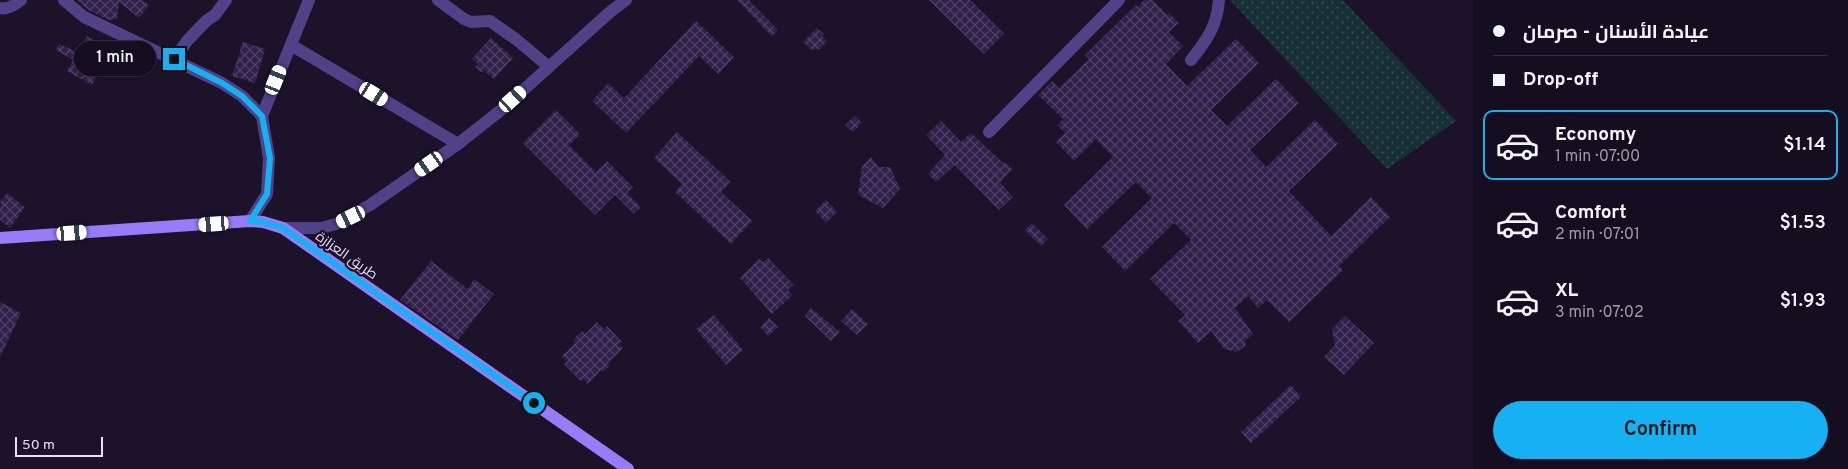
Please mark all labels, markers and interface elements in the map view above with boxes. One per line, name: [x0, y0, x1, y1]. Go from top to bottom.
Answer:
text: عيادة الأسنان - صرمان: [1523, 21, 1709, 45]
callout: 1 min: [74, 42, 156, 76]
text: 1 min: [96, 48, 134, 68]
route end: [163, 48, 185, 70]
car: [263, 63, 288, 97]
text: Drop-off: [1523, 68, 1598, 92]
car: [357, 80, 390, 108]
car: [496, 83, 529, 115]
icon: car: [1495, 123, 1540, 168]
text: Economy: [1555, 123, 1636, 147]
text: $1.14: [1783, 133, 1826, 157]
text: 1 min · 07:00: [1555, 147, 1640, 167]
car: [412, 149, 445, 179]
icon: car: [1495, 201, 1540, 246]
text: Comfort: [1555, 201, 1627, 225]
car: [334, 204, 367, 230]
text: $1.53: [1780, 211, 1826, 235]
car: [198, 215, 229, 233]
car: [56, 224, 87, 242]
text: 2 min · 07:01: [1555, 225, 1640, 245]
street label: طريق العزازة: [312, 229, 380, 284]
icon: car: [1495, 279, 1540, 324]
text: XL: [1555, 279, 1578, 303]
text: $1.93: [1780, 289, 1826, 313]
text: 3 min · 07:02: [1555, 303, 1644, 323]
route start: [523, 392, 545, 414]
button: Confirm: [1493, 401, 1828, 459]
scale bar: [15, 434, 102, 457]
text: 50 m: [22, 437, 55, 454]

